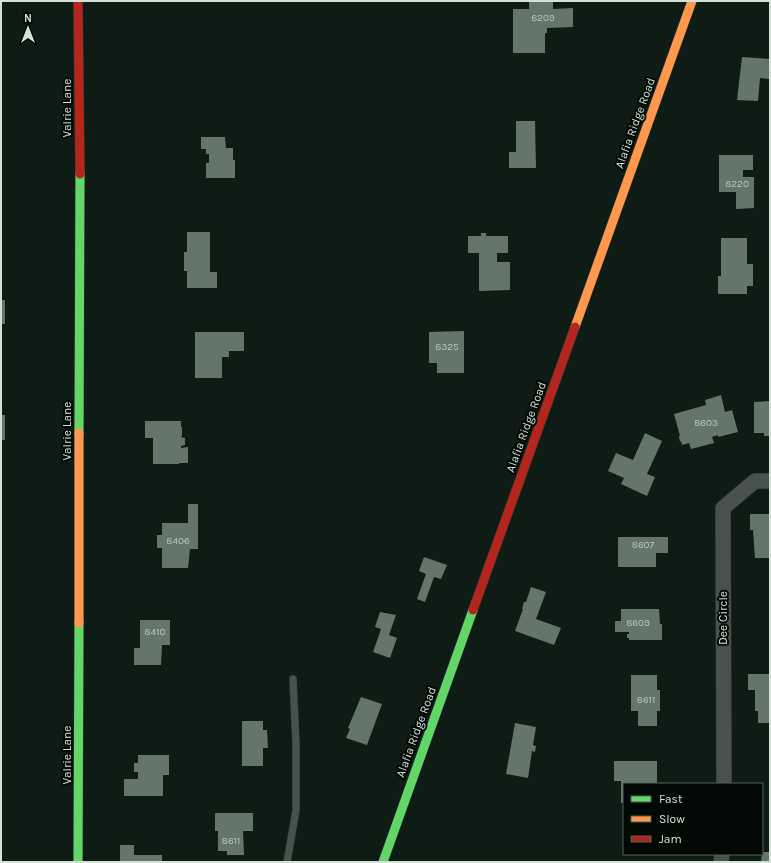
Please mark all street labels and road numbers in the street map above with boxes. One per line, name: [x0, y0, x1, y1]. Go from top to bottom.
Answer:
street label: Alafia Ridge Road: [612, 76, 658, 170]
street label: Valrie Lane: [60, 79, 74, 137]
street label: Alafia Ridge Road: [503, 380, 549, 474]
street label: Valrie Lane: [60, 402, 74, 460]
street label: Dee Circle: [716, 591, 730, 645]
street label: Alafia Ridge Road: [393, 685, 439, 779]
street label: Valrie Lane: [60, 726, 74, 784]

